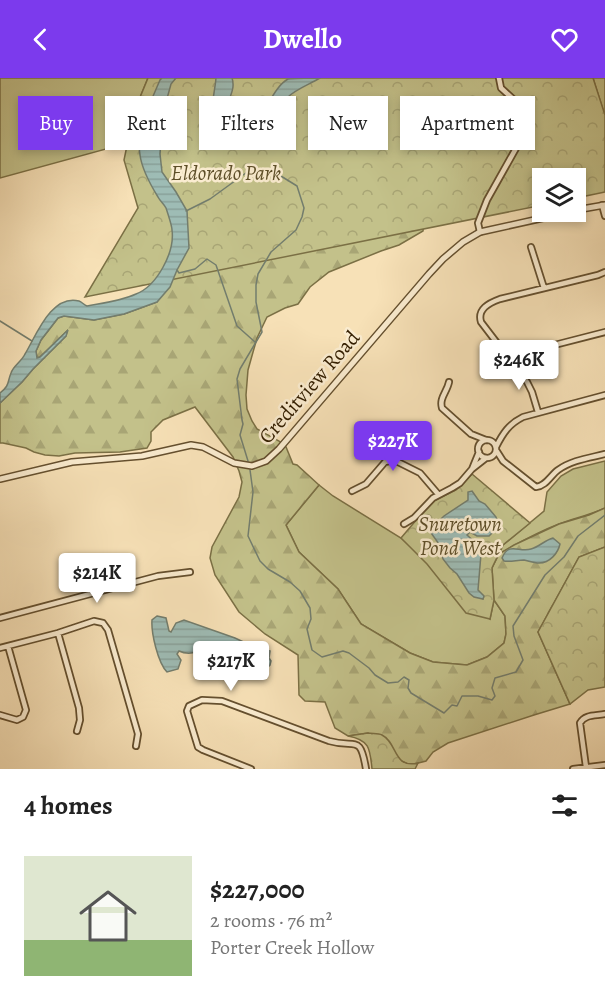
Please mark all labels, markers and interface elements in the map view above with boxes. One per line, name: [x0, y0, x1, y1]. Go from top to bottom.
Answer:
text: Dwello: [263, 21, 342, 57]
icon: back: [24, 23, 57, 56]
icon: heart: [548, 23, 581, 56]
chip: Buy: [18, 96, 93, 150]
chip: Rent: [105, 96, 187, 150]
chip: Filters: [199, 96, 296, 150]
chip: New: [308, 96, 388, 150]
chip: Apartment: [400, 96, 535, 150]
park label: Eldorado Park: [171, 159, 281, 187]
map controls: [532, 168, 586, 222]
button: layers: [532, 168, 586, 222]
street label: Creditview Road: [252, 324, 366, 450]
pin: $246K: [477, 340, 561, 391]
text: $246K: [494, 346, 544, 373]
pin: $227K: [351, 421, 435, 472]
text: $227K: [368, 427, 418, 454]
park label: Snuretown Pond West: [418, 510, 502, 562]
pin: $214K: [55, 553, 139, 604]
text: $214K: [73, 559, 121, 586]
pin: $217K: [189, 641, 273, 692]
text: $217K: [207, 647, 255, 674]
text: 4 homes: [24, 788, 113, 823]
icon: filters: [548, 789, 581, 822]
text: $227,000: [210, 872, 305, 907]
icon: home: [72, 880, 144, 952]
text: 2 rooms · 76 m²: [210, 907, 332, 934]
text: Porter Creek Hollow: [210, 934, 374, 961]

